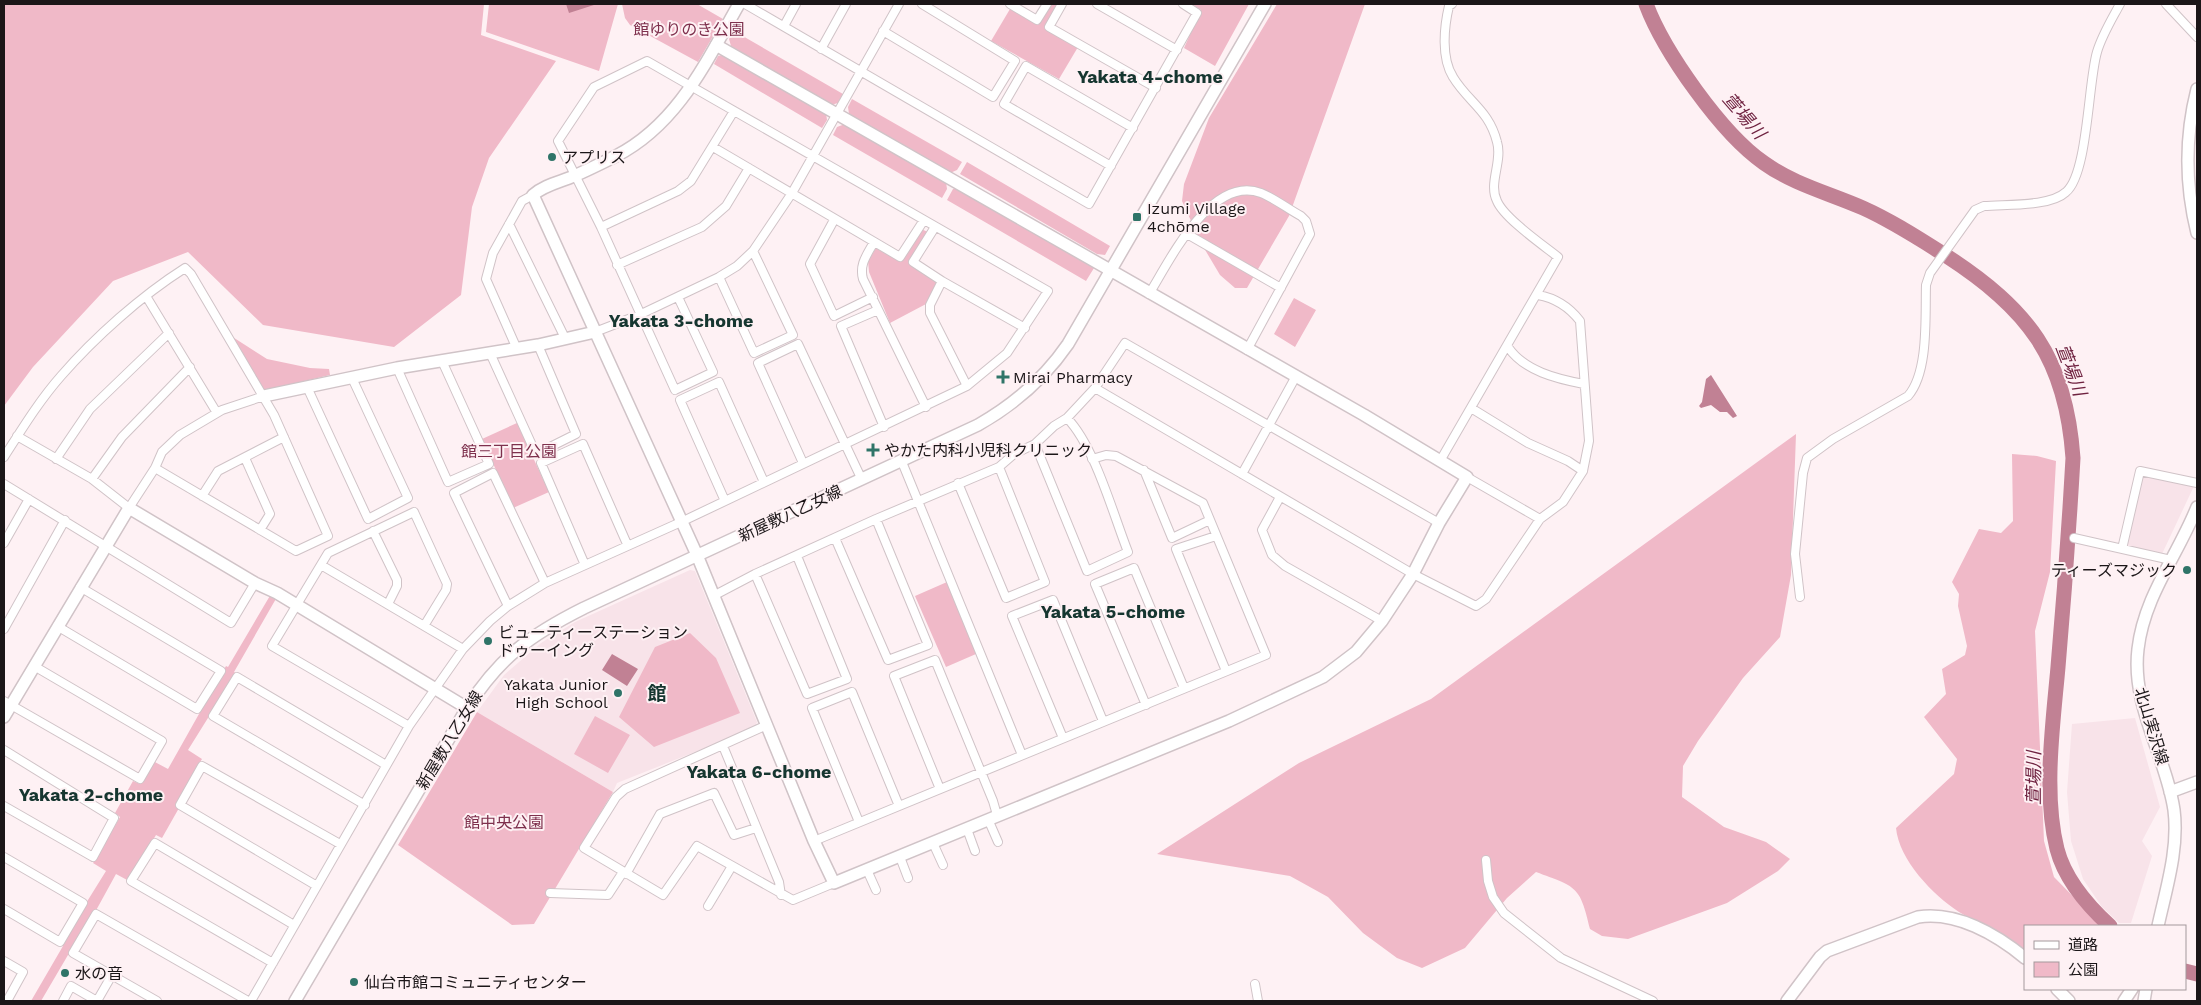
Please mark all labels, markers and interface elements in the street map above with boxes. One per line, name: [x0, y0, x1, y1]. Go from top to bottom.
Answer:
park label: 館ゆりのき公園: [633, 20, 745, 39]
district label: Yakata 4-chome: [1077, 66, 1223, 87]
water label: 萱場川: [1719, 88, 1771, 144]
place label: アプリス: [562, 148, 626, 167]
marker: アプリス: [546, 151, 558, 163]
place label: Izumi Village 4chōme: [1147, 199, 1246, 236]
marker: Izumi Village 4chōme: [1131, 211, 1143, 223]
district label: Yakata 3-chome: [609, 310, 753, 331]
water label: 萱場川: [2052, 341, 2092, 401]
place label: Mirai Pharmacy: [1013, 368, 1133, 387]
marker: Mirai Pharmacy: [997, 371, 1009, 383]
place label: やかた内科小児科クリニック: [884, 441, 1092, 460]
park label: 館三丁目公園: [461, 442, 557, 461]
marker: やかた内科小児科クリニック: [866, 443, 880, 457]
street label: 新屋敷八乙女線: [735, 481, 845, 546]
place label: ティーズマジック: [2051, 561, 2177, 580]
marker: ティーズマジック: [2181, 564, 2193, 576]
district label: Yakata 5-chome: [1041, 601, 1185, 622]
place label: ビューティーステーション ドゥーイング: [498, 623, 688, 660]
marker: ビューティーステーション ドゥーイング: [482, 635, 494, 647]
place label: Yakata Junior High School: [504, 675, 608, 712]
district label: 館: [647, 682, 667, 705]
street label: 北山実沢線: [2131, 685, 2172, 767]
street label: 新屋敷八乙女線: [412, 687, 486, 793]
marker: Yakata Junior High School: [612, 687, 624, 699]
water label: 萱場川: [2023, 749, 2044, 805]
district label: Yakata 6-chome: [686, 761, 832, 782]
district label: Yakata 2-chome: [19, 784, 163, 805]
park label: 館中央公園: [464, 813, 544, 832]
legend: [2024, 925, 2186, 990]
text: 道路: [2068, 936, 2098, 954]
text: 公園: [2068, 961, 2098, 979]
place label: 水の音: [75, 964, 123, 983]
marker: 水の音: [59, 967, 71, 979]
place label: 仙台市館コミュニティセンター: [364, 973, 587, 992]
marker: 仙台市館コミュニティセンター: [348, 976, 360, 988]

